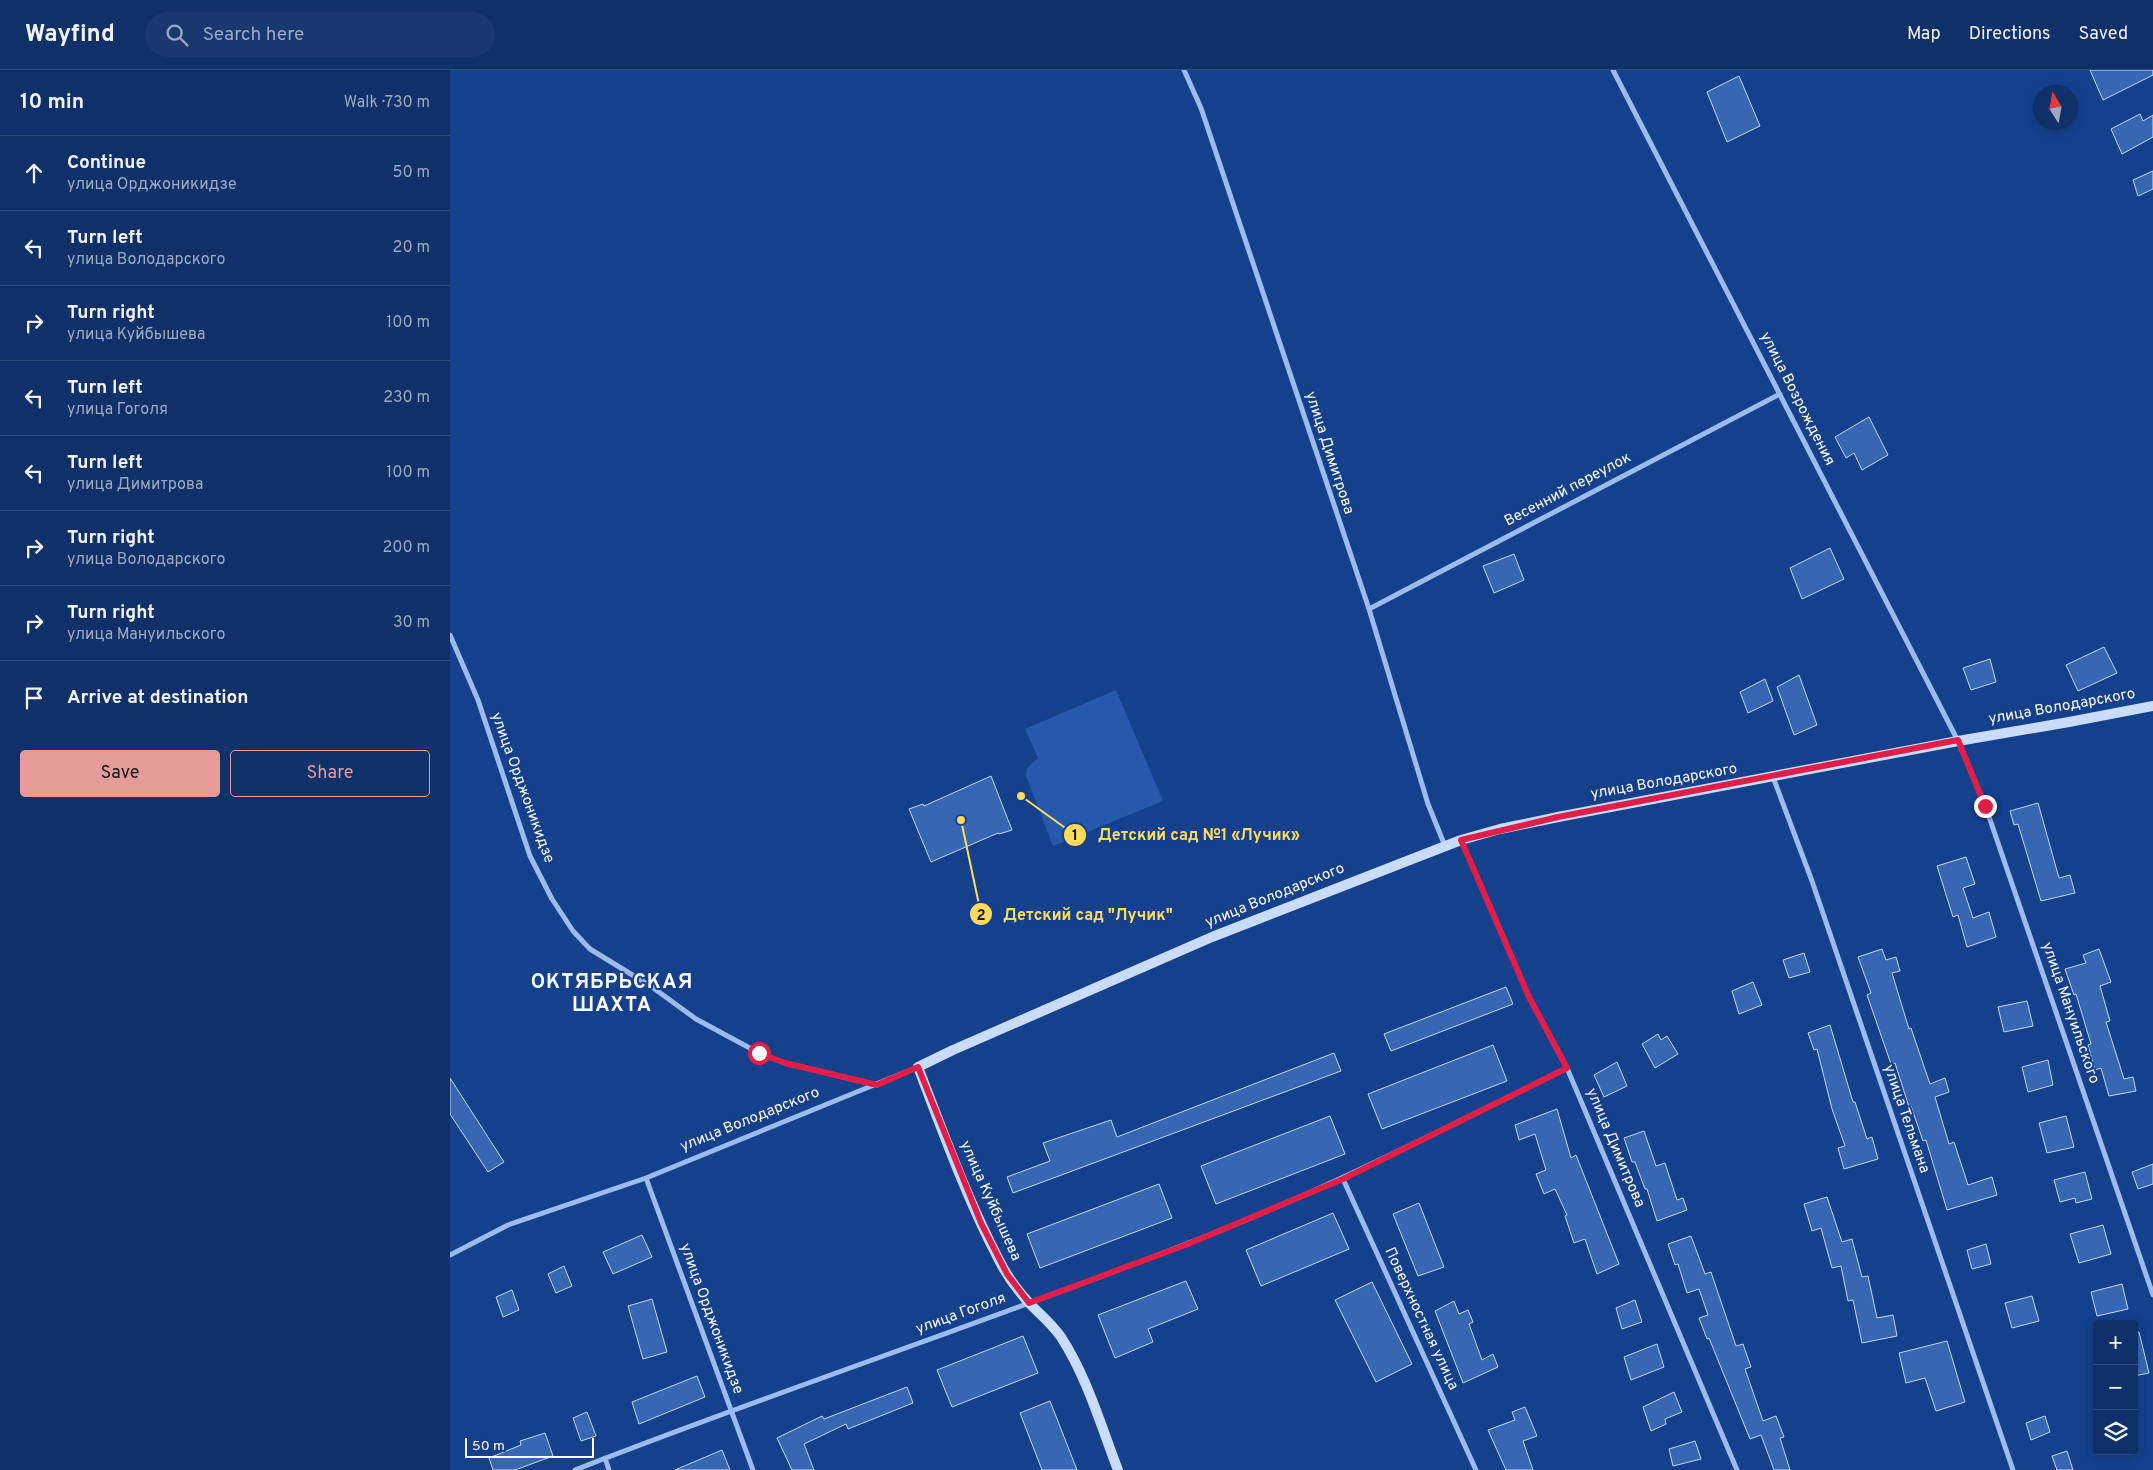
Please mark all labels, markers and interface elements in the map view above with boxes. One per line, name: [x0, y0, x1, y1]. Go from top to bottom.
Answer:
search box: [145, 12, 495, 57]
text: Wayfind: [25, 20, 115, 50]
icon: search: [163, 21, 191, 49]
text: Search here: [203, 23, 304, 47]
text: Map: [1907, 23, 1941, 46]
text: Directions: [1969, 23, 2051, 46]
text: Saved: [2079, 23, 2128, 46]
north arrow: [2033, 85, 2078, 130]
text: 10 min: [20, 89, 84, 116]
text: Walk · 730 m: [344, 93, 430, 113]
text: Continue: [67, 151, 146, 175]
icon: ahead: [20, 159, 48, 187]
text: 50 m: [393, 163, 430, 183]
text: улица Орджоникидзе: [67, 175, 237, 195]
text: Turn left: [67, 226, 143, 250]
icon: left: [20, 234, 48, 262]
text: 20 m: [393, 238, 430, 258]
text: улица Володарского: [67, 250, 226, 270]
text: Turn right: [67, 301, 155, 325]
icon: right: [20, 309, 48, 337]
text: 100 m: [386, 313, 430, 333]
text: улица Куйбышева: [67, 325, 205, 345]
street label: улица Возрождения: [1755, 329, 1839, 469]
text: Turn left: [67, 376, 143, 400]
icon: left: [20, 384, 48, 412]
text: 230 m: [383, 388, 430, 408]
street label: улица Димитрова: [1300, 389, 1358, 517]
text: улица Гоголя: [67, 400, 168, 420]
street label: Весенний переулок: [1501, 449, 1635, 531]
text: Turn left: [67, 451, 143, 475]
icon: left: [20, 459, 48, 487]
text: 100 m: [386, 463, 430, 483]
text: улица Димитрова: [67, 475, 203, 495]
text: Turn right: [67, 526, 155, 550]
icon: right: [20, 534, 48, 562]
text: 200 m: [382, 538, 430, 558]
text: улица Володарского: [67, 550, 226, 570]
text: Turn right: [67, 601, 155, 625]
icon: right: [20, 609, 48, 637]
text: 30 m: [393, 613, 430, 633]
text: улица Мануильского: [67, 625, 226, 645]
icon: arrive: [20, 684, 48, 712]
street label: улица Володарского: [1987, 685, 2137, 729]
text: Arrive at destination: [67, 686, 248, 710]
street label: улица Орджоникидзе: [486, 710, 558, 866]
button: Save: [20, 750, 220, 797]
button: Share: [230, 750, 430, 797]
street label: улица Володарского: [1589, 760, 1739, 804]
route end: [1974, 795, 1997, 818]
callout: Детский сад №1 «Лучик»: [1063, 819, 1310, 850]
text: Детский сад №1 «Лучик»: [1098, 826, 1300, 846]
text: 1: [1072, 827, 1078, 846]
street label: улица Володарского: [1203, 859, 1347, 933]
callout: Детский сад "Лучик": [968, 899, 1183, 930]
text: Детский сад "Лучик": [1003, 906, 1173, 926]
text: 2: [976, 907, 986, 926]
street label: улица Мануильского: [2037, 940, 2103, 1086]
district label: ОКТЯБРЬСКАЯ ШАХТА: [531, 970, 693, 1019]
route start: [748, 1042, 771, 1065]
street label: улица Тельмана: [1878, 1062, 1934, 1176]
street label: улица Володарского: [678, 1083, 822, 1157]
street label: улица Димитрова: [1581, 1085, 1649, 1211]
street label: улица Куйбышева: [955, 1138, 1025, 1264]
street label: улица Орджоникидзе: [675, 1241, 747, 1397]
street label: Поверхностная улица: [1380, 1244, 1462, 1394]
street label: улица Гоголя: [913, 1289, 1009, 1339]
map controls: [2093, 1320, 2138, 1455]
button: +: [2093, 1320, 2138, 1365]
button: −: [2093, 1365, 2138, 1410]
button: layers: [2093, 1410, 2138, 1455]
scale bar: [465, 1435, 594, 1458]
text: 50 m: [472, 1438, 505, 1455]

